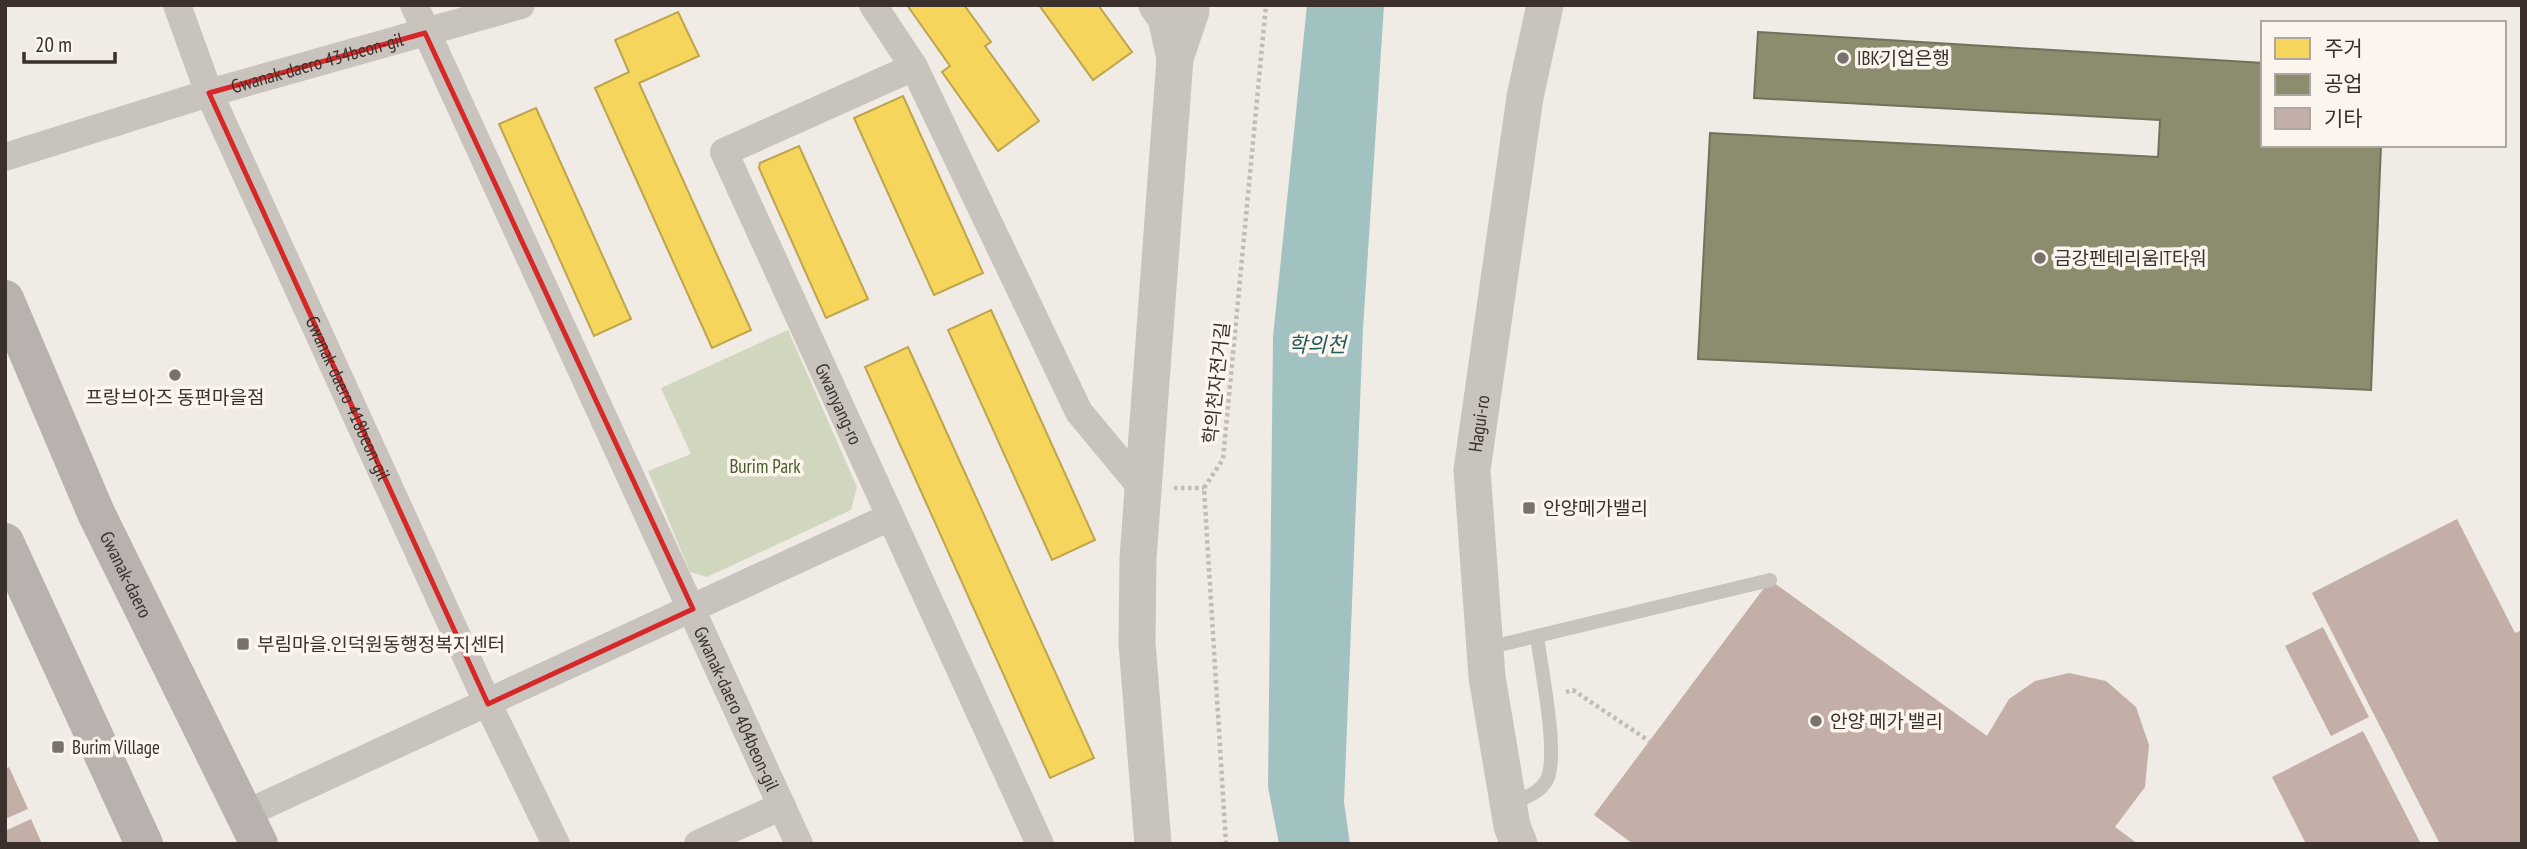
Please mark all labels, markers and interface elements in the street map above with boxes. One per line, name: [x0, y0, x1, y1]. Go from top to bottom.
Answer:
scale bar: [24, 21, 116, 65]
legend: [2261, 21, 2506, 147]
street label: Gwanak-daero 434beon-gil: [228, 27, 406, 98]
text: 20 m: [35, 31, 72, 58]
text: 주거: [2324, 35, 2363, 62]
place label: IBK기업은행: [1857, 46, 1950, 70]
marker: IBK기업은행: [1835, 50, 1851, 66]
text: 공업: [2324, 70, 2363, 97]
text: 기타: [2324, 105, 2363, 132]
place label: 금강펜테리움IT타워: [2054, 246, 2207, 270]
marker: 금강펜테리움IT타워: [2032, 250, 2048, 266]
street label: Gwanak-daero 418beon-gil: [300, 312, 396, 485]
street label: 학의천자전거길: [1198, 321, 1234, 445]
water label: 학의천: [1288, 331, 1349, 358]
street label: Gwanyang-ro: [810, 359, 868, 448]
marker: 프랑브아즈 동편마을점: [167, 367, 183, 383]
place label: 프랑브아즈 동편마을점: [86, 385, 264, 409]
street label: Hagui-ro: [1463, 393, 1495, 453]
park label: Burim Park: [729, 454, 801, 478]
place label: 안양메가밸리: [1543, 496, 1648, 520]
marker: 안양메가밸리: [1521, 500, 1537, 516]
street label: Gwanak-daero: [95, 527, 158, 622]
street label: Gwanak-daero 404beon-gil: [689, 623, 785, 795]
place label: 부림마을.인덕원동행정복지센터: [257, 632, 505, 656]
marker: 부림마을.인덕원동행정복지센터: [235, 636, 251, 652]
place label: 안양 메가 밸리: [1830, 709, 1943, 733]
marker: 안양 메가 밸리: [1808, 713, 1824, 729]
place label: Burim Village: [72, 735, 160, 759]
marker: Burim Village: [50, 739, 66, 755]

